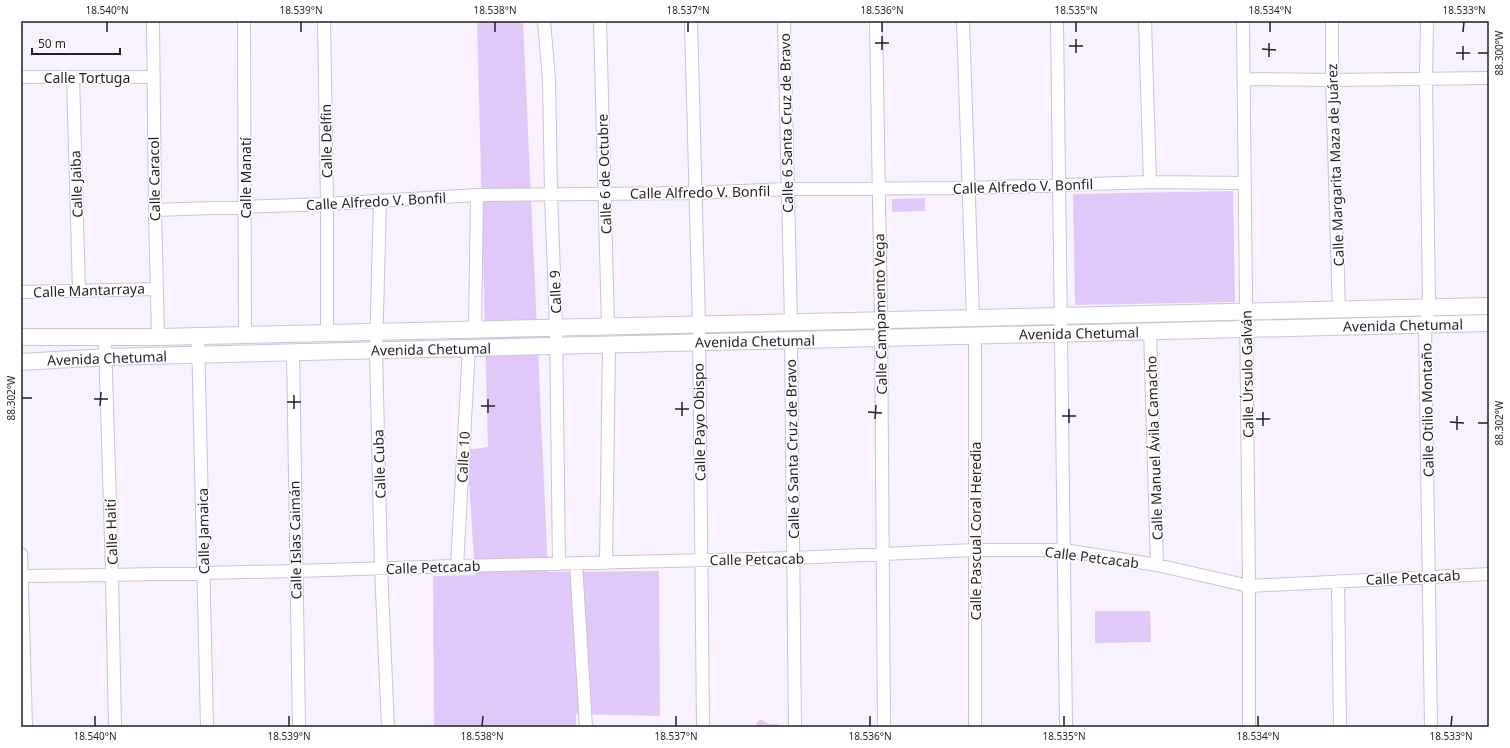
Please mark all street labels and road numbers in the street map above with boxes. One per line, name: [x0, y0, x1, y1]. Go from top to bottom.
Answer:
street label: Calle 6 Santa Cruz de Bravo: [775, 33, 797, 213]
street label: Calle Margarita Maza de Juárez: [1322, 63, 1348, 267]
street label: Calle Tortuga: [44, 68, 130, 87]
street label: Calle Delfin: [316, 104, 336, 178]
street label: Calle 6 de Octubre: [592, 113, 616, 235]
street label: Calle Caracol: [144, 137, 164, 221]
street label: Calle Manatí: [236, 137, 255, 219]
street label: Calle Jaiba: [65, 150, 87, 218]
street label: Calle Alfredo V. Bonfil: [953, 174, 1093, 198]
street label: Calle Alfredo V. Bonfil: [630, 181, 770, 203]
street label: Calle Alfredo V. Bonfil: [305, 188, 447, 214]
street label: Calle Campamento Vega: [869, 233, 891, 395]
street label: Calle 9: [545, 270, 565, 314]
street label: Calle Mantarraya: [33, 279, 145, 301]
street label: Calle Úrsulo Galván: [1236, 310, 1258, 438]
street label: Avenida Chetumal: [1343, 314, 1463, 336]
street label: Avenida Chetumal: [1019, 322, 1139, 344]
street label: Avenida Chetumal: [695, 330, 815, 352]
street label: Avenida Chetumal: [371, 338, 491, 360]
street label: Calle Otilio Montaño: [1416, 343, 1438, 477]
street label: Avenida Chetumal: [47, 346, 167, 370]
street label: Calle Manuel Ávila Camacho: [1141, 355, 1167, 541]
street label: Calle 6 Santa Cruz de Bravo: [781, 359, 803, 539]
street label: Calle Payo Obispo: [688, 363, 710, 481]
street label: Calle Cuba: [368, 429, 390, 499]
street label: Calle 10: [452, 431, 474, 483]
street label: Calle Pascual Coral Heredia: [966, 442, 985, 620]
street label: Calle Islas Caimán: [284, 481, 306, 599]
street label: Calle Jamaica: [193, 488, 213, 574]
street label: Calle Haití: [100, 498, 122, 565]
street label: Calle Petcacab: [1044, 542, 1140, 572]
street label: Calle Petcacab: [710, 549, 804, 569]
street label: Calle Petcacab: [385, 556, 481, 578]
street label: Calle Petcacab: [1365, 565, 1461, 589]

